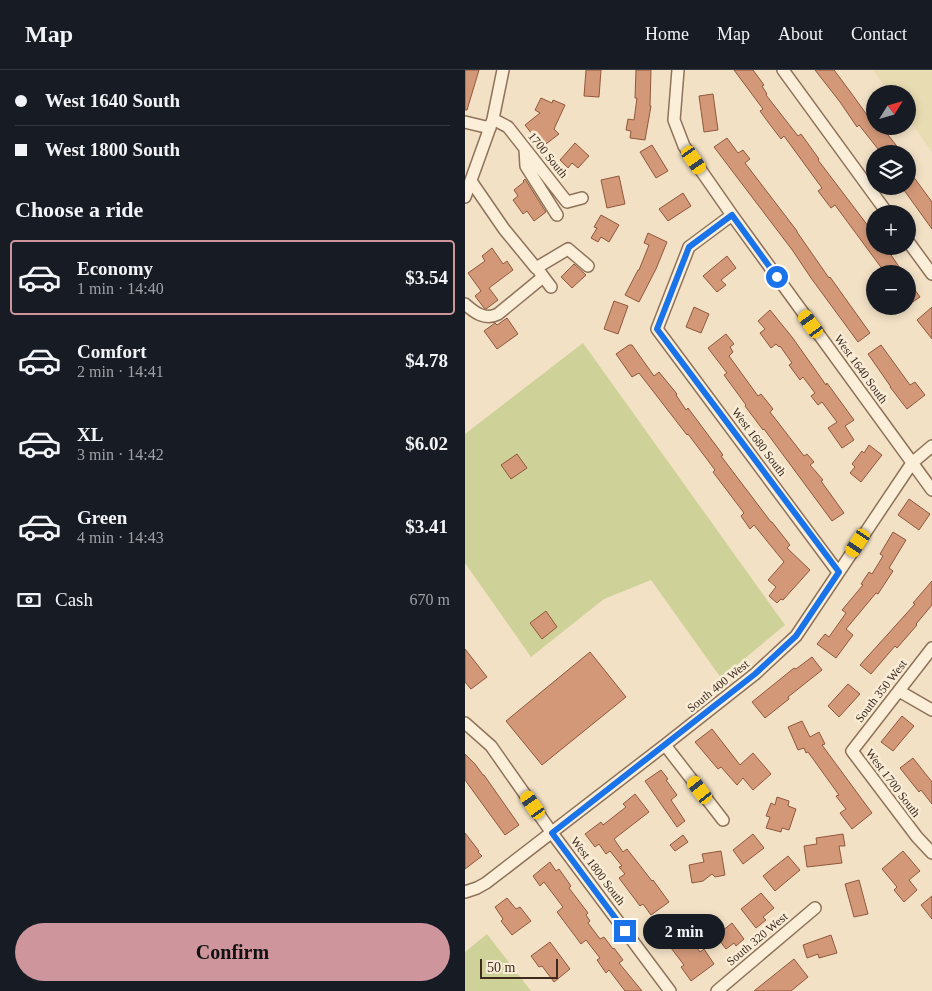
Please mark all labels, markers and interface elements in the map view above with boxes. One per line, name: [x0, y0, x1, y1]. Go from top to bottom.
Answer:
text: Map: [25, 21, 73, 47]
text: Home: [645, 24, 689, 44]
text: Map: [717, 24, 750, 44]
text: About: [778, 24, 823, 44]
text: Contact: [851, 24, 907, 44]
north arrow: [866, 85, 916, 135]
map controls: [866, 85, 916, 315]
text: West 1640 South: [45, 90, 180, 111]
street label: 1700 South: [525, 129, 571, 181]
text: West 1800 South: [45, 139, 180, 160]
car: [679, 143, 708, 177]
button: layers: [866, 145, 916, 195]
text: Choose a ride: [15, 197, 143, 222]
button: +: [866, 205, 916, 255]
icon: car: [17, 255, 62, 300]
text: Economy: [77, 258, 153, 279]
button: −: [866, 265, 916, 315]
route start: [766, 266, 788, 288]
text: $3.54: [405, 267, 448, 288]
text: 1 min · 14:40: [77, 280, 164, 297]
car: [796, 307, 825, 341]
street label: West 1640 South: [831, 332, 891, 406]
icon: car: [17, 338, 62, 383]
text: Comfort: [77, 341, 147, 362]
text: $4.78: [405, 350, 448, 371]
text: 2 min · 14:41: [77, 363, 164, 380]
street label: West 1680 South: [729, 405, 789, 479]
icon: car: [17, 421, 62, 466]
text: XL: [77, 424, 103, 445]
text: $6.02: [405, 433, 448, 454]
text: 3 min · 14:42: [77, 446, 164, 463]
icon: car: [17, 504, 62, 549]
text: Green: [77, 507, 127, 528]
text: $3.41: [405, 516, 448, 537]
car: [843, 526, 872, 560]
text: 4 min · 14:43: [77, 529, 164, 546]
icon: cash: [15, 586, 43, 614]
text: Cash: [55, 589, 93, 610]
text: 670 m: [410, 591, 450, 608]
street label: South 400 West: [684, 656, 752, 715]
street label: South 350 West: [852, 656, 910, 725]
street label: West 1700 South: [863, 746, 923, 820]
car: [684, 774, 715, 806]
car: [518, 788, 547, 822]
street label: West 1800 South: [568, 834, 628, 908]
street label: South 320 West: [724, 909, 791, 969]
callout: 2 min: [643, 914, 725, 948]
route end: [614, 920, 636, 942]
button: Confirm: [15, 923, 450, 981]
text: 2 min: [665, 923, 703, 940]
scale bar: [480, 956, 557, 979]
text: 50 m: [487, 960, 515, 975]

